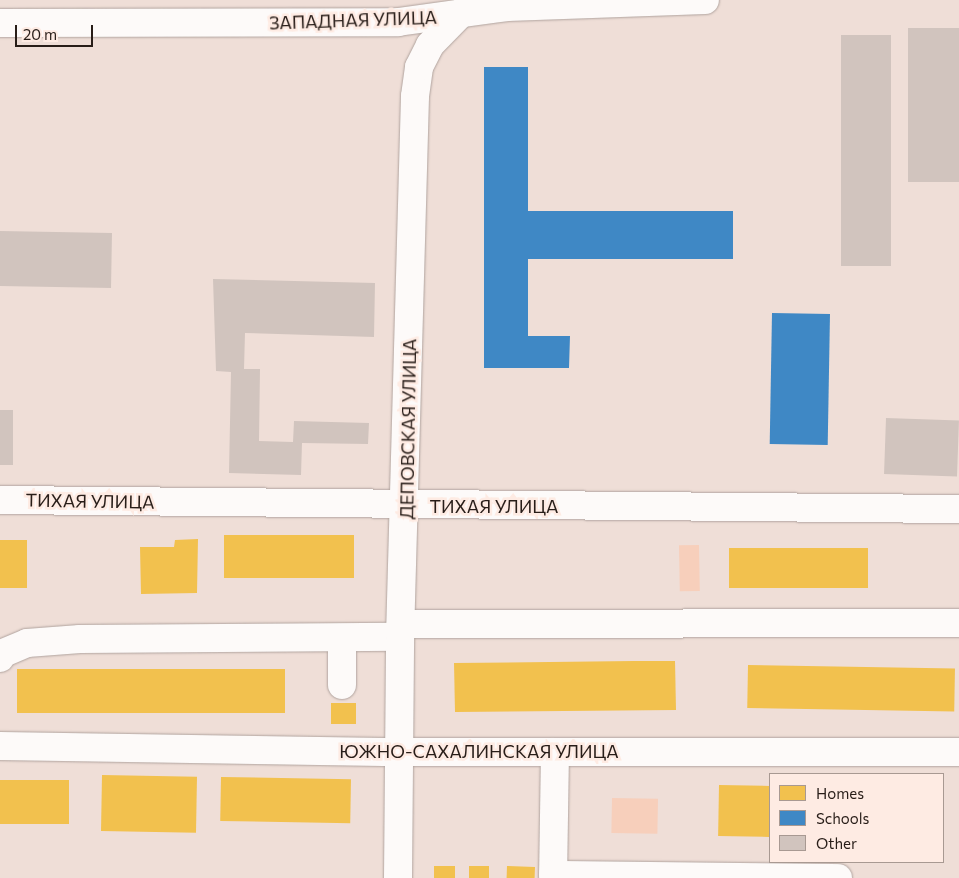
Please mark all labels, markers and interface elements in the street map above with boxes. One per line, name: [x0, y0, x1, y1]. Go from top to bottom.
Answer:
street label: ЗАПАДНАЯ УЛИЦА: [269, 6, 437, 34]
scale bar: [18, 15, 95, 47]
text: 20 m: [23, 25, 57, 43]
street label: ДЕПОВСКАЯ УЛИЦА: [396, 339, 420, 519]
street label: ТИХАЯ УЛИЦА: [25, 489, 155, 513]
street label: ТИХАЯ УЛИЦА: [429, 495, 559, 517]
street label: ЮЖНО-САХАЛИНСКАЯ УЛИЦА: [339, 740, 619, 762]
legend: [769, 773, 944, 863]
text: Homes: [816, 784, 864, 802]
text: Schools: [816, 809, 869, 827]
text: Other: [816, 834, 857, 852]

